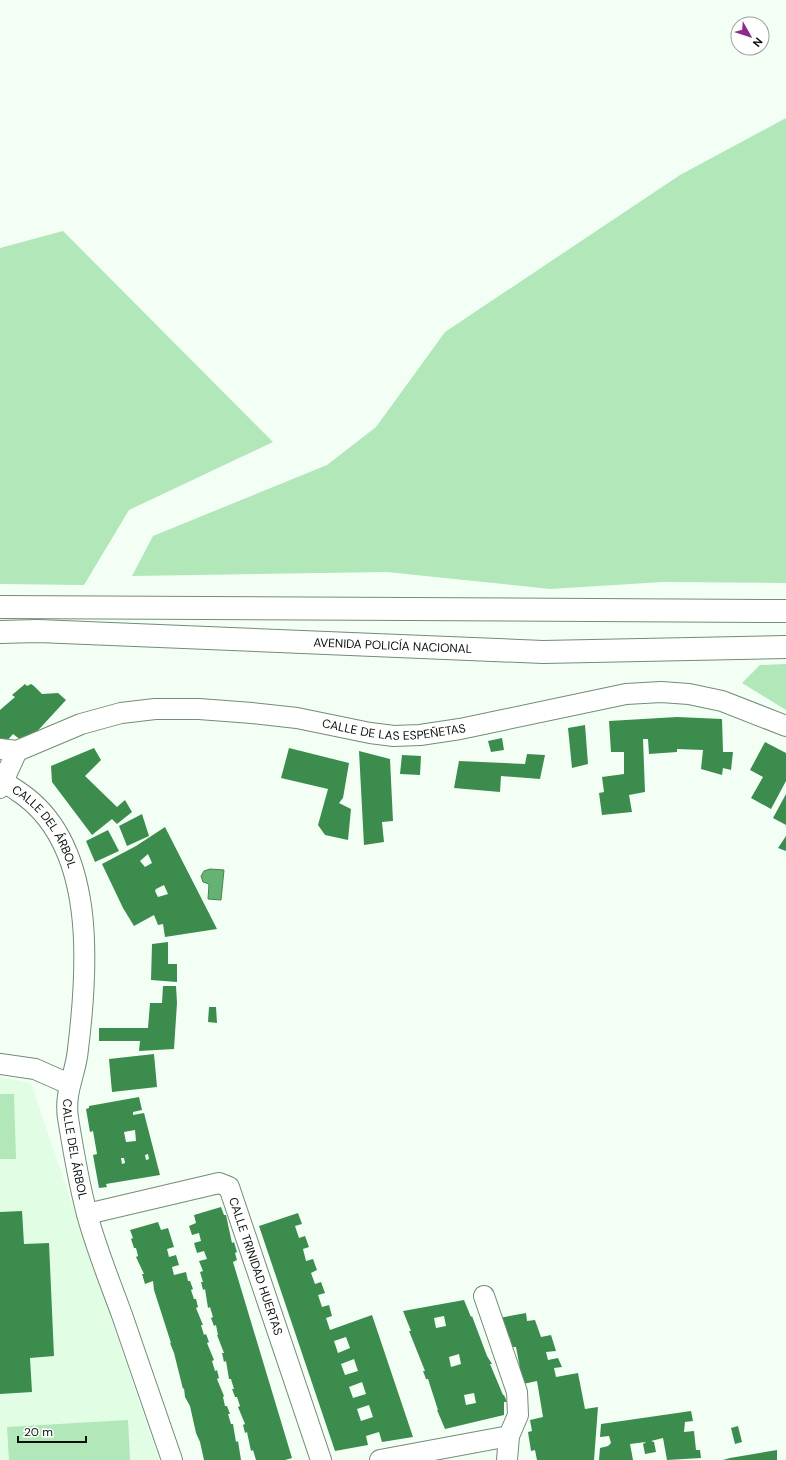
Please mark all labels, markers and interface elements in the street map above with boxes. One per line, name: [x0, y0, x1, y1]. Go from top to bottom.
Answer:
north arrow: [730, 16, 770, 56]
text: N: [750, 35, 766, 50]
street label: AVENIDA POLICÍA NACIONAL: [313, 634, 472, 657]
street label: CALLE DE LAS ESPEÑETAS: [321, 715, 467, 744]
street label: CALLE DEL ÁRBOL: [9, 782, 80, 870]
street label: CALLE DEL ÁRBOL: [59, 1098, 91, 1201]
street label: CALLE TRINIDAD HUERTAS: [225, 1195, 286, 1337]
scale bar: [18, 1418, 86, 1444]
text: 20 m: [24, 1424, 53, 1440]

